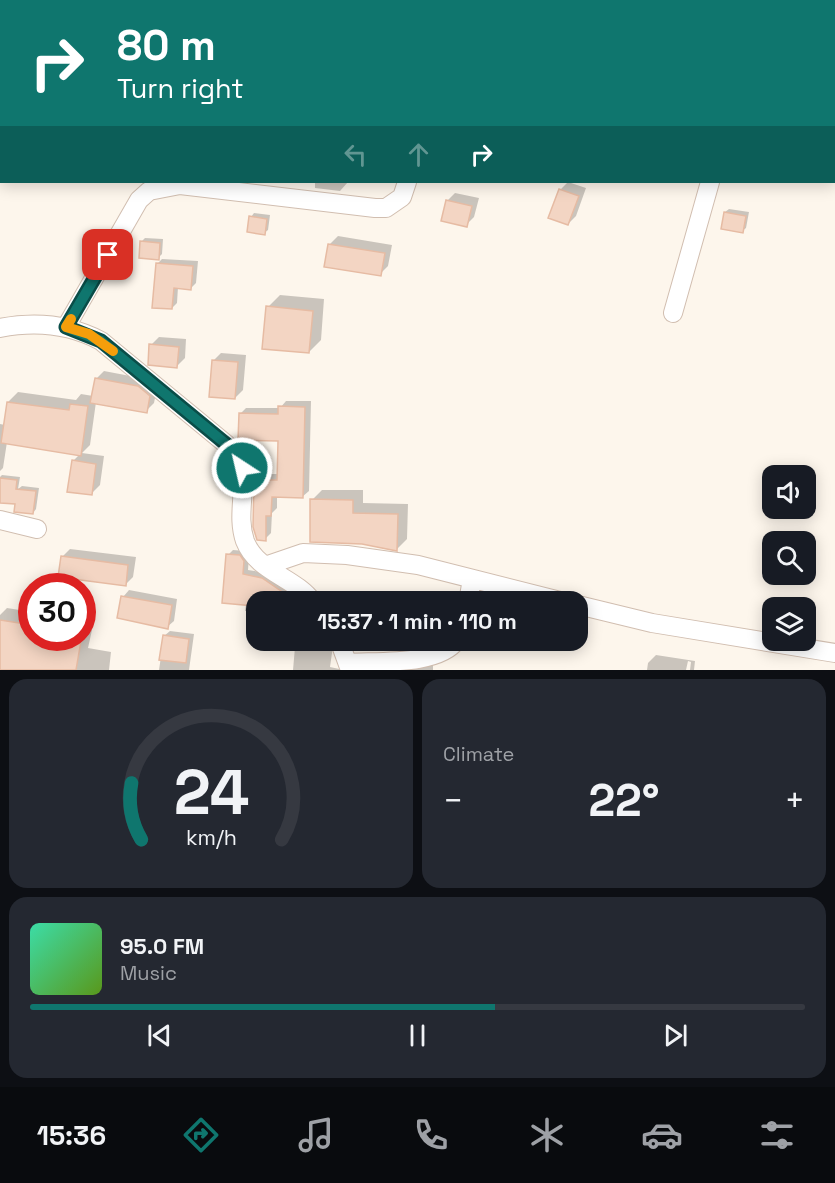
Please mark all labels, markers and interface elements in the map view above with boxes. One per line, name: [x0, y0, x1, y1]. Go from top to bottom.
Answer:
text: 80 m: [117, 19, 216, 72]
icon: right: [18, 24, 96, 102]
text: Turn right: [117, 71, 244, 106]
icon: left: [339, 138, 372, 171]
icon: ahead: [402, 138, 435, 171]
icon: right: [465, 138, 498, 171]
pin: [82, 229, 133, 280]
icon: arrive: [91, 238, 124, 271]
position arrow: [210, 436, 274, 500]
map controls: [762, 465, 816, 651]
button: sound: [762, 465, 816, 519]
button: search: [762, 531, 816, 585]
speed limit sign: 30: [18, 573, 96, 651]
button: layers: [762, 597, 816, 651]
text: 15:37 · 1 min · 110 m: [317, 607, 517, 635]
text: Climate: [443, 741, 514, 767]
text: 24: [173, 753, 249, 832]
text: 22°: [588, 772, 660, 829]
text: −: [443, 780, 463, 822]
text: +: [785, 780, 805, 822]
text: km/h: [185, 825, 237, 852]
text: 95.0 FM: [120, 932, 204, 960]
text: Music: [120, 960, 177, 986]
icon: previous: [143, 1019, 176, 1052]
icon: pause: [401, 1019, 434, 1052]
icon: next: [659, 1019, 692, 1052]
icon: directions: [180, 1114, 222, 1156]
icon: music: [295, 1114, 337, 1156]
icon: phone: [410, 1114, 452, 1156]
icon: climate: [526, 1114, 568, 1156]
icon: car: [641, 1114, 683, 1156]
icon: filters: [756, 1114, 798, 1156]
text: 15:36: [37, 1118, 106, 1153]

